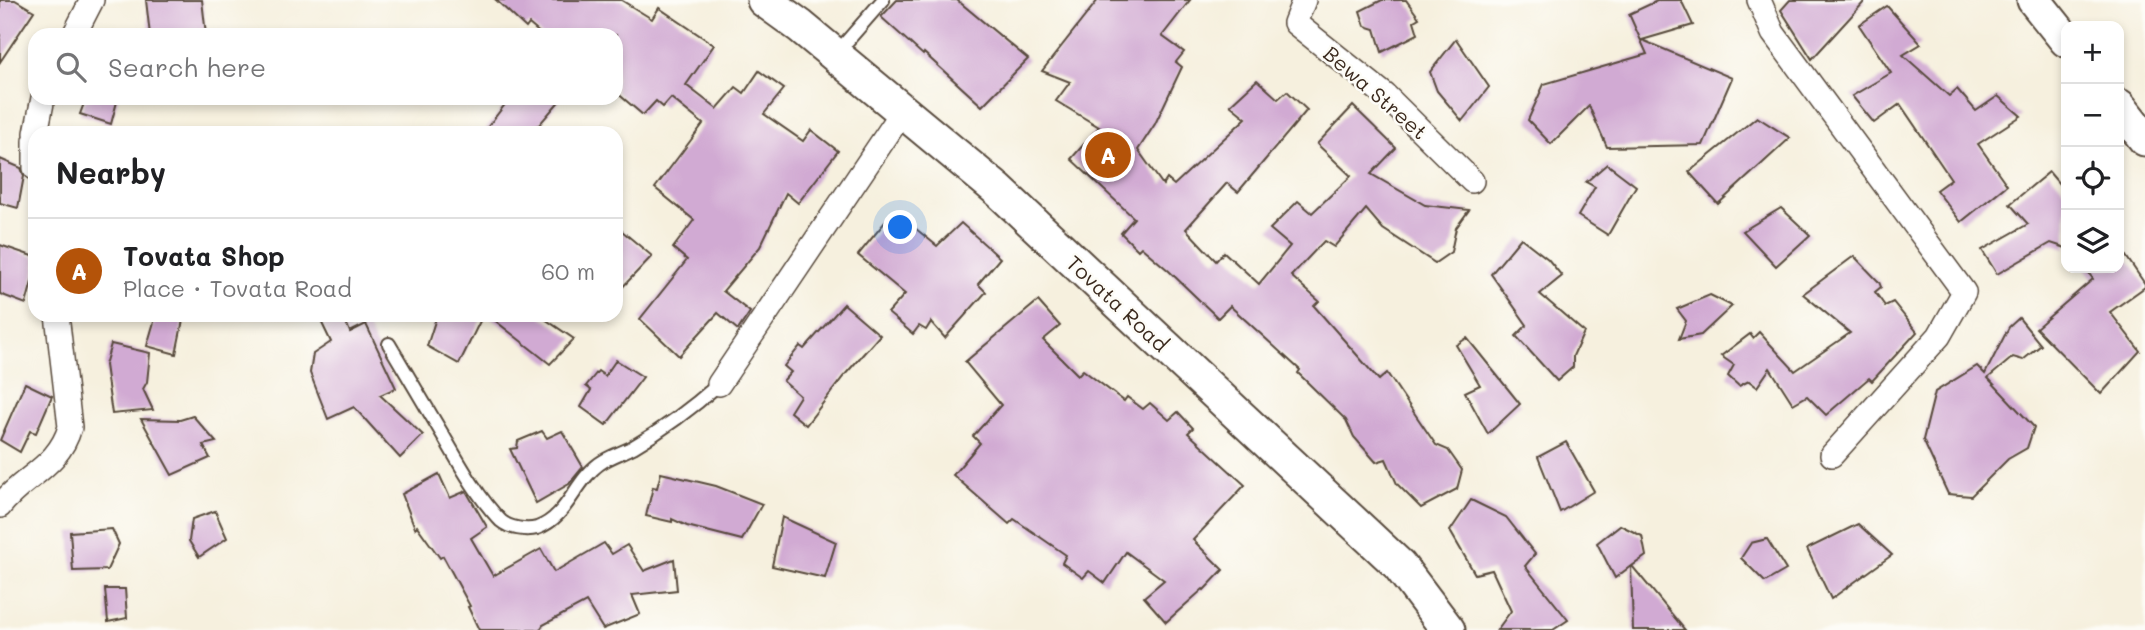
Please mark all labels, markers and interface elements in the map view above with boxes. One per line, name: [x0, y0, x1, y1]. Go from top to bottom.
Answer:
map controls: [2061, 21, 2124, 273]
button: +: [2061, 21, 2124, 84]
search box: [28, 28, 623, 105]
street label: Bewa Street: [1318, 40, 1434, 144]
icon: search: [52, 48, 90, 86]
text: Search here: [108, 50, 266, 84]
button: −: [2061, 84, 2124, 147]
pin: A: [1085, 129, 1131, 181]
button: locate: [2061, 147, 2124, 210]
text: Nearby: [56, 152, 166, 192]
your location: [883, 210, 917, 244]
button: layers: [2061, 210, 2124, 273]
text: Tovata Shop: [123, 239, 285, 273]
street label: Tovata Road: [1061, 249, 1175, 357]
text: A: [71, 256, 87, 286]
text: 60 m: [541, 256, 595, 286]
text: Place · Tovata Road: [123, 273, 352, 303]

